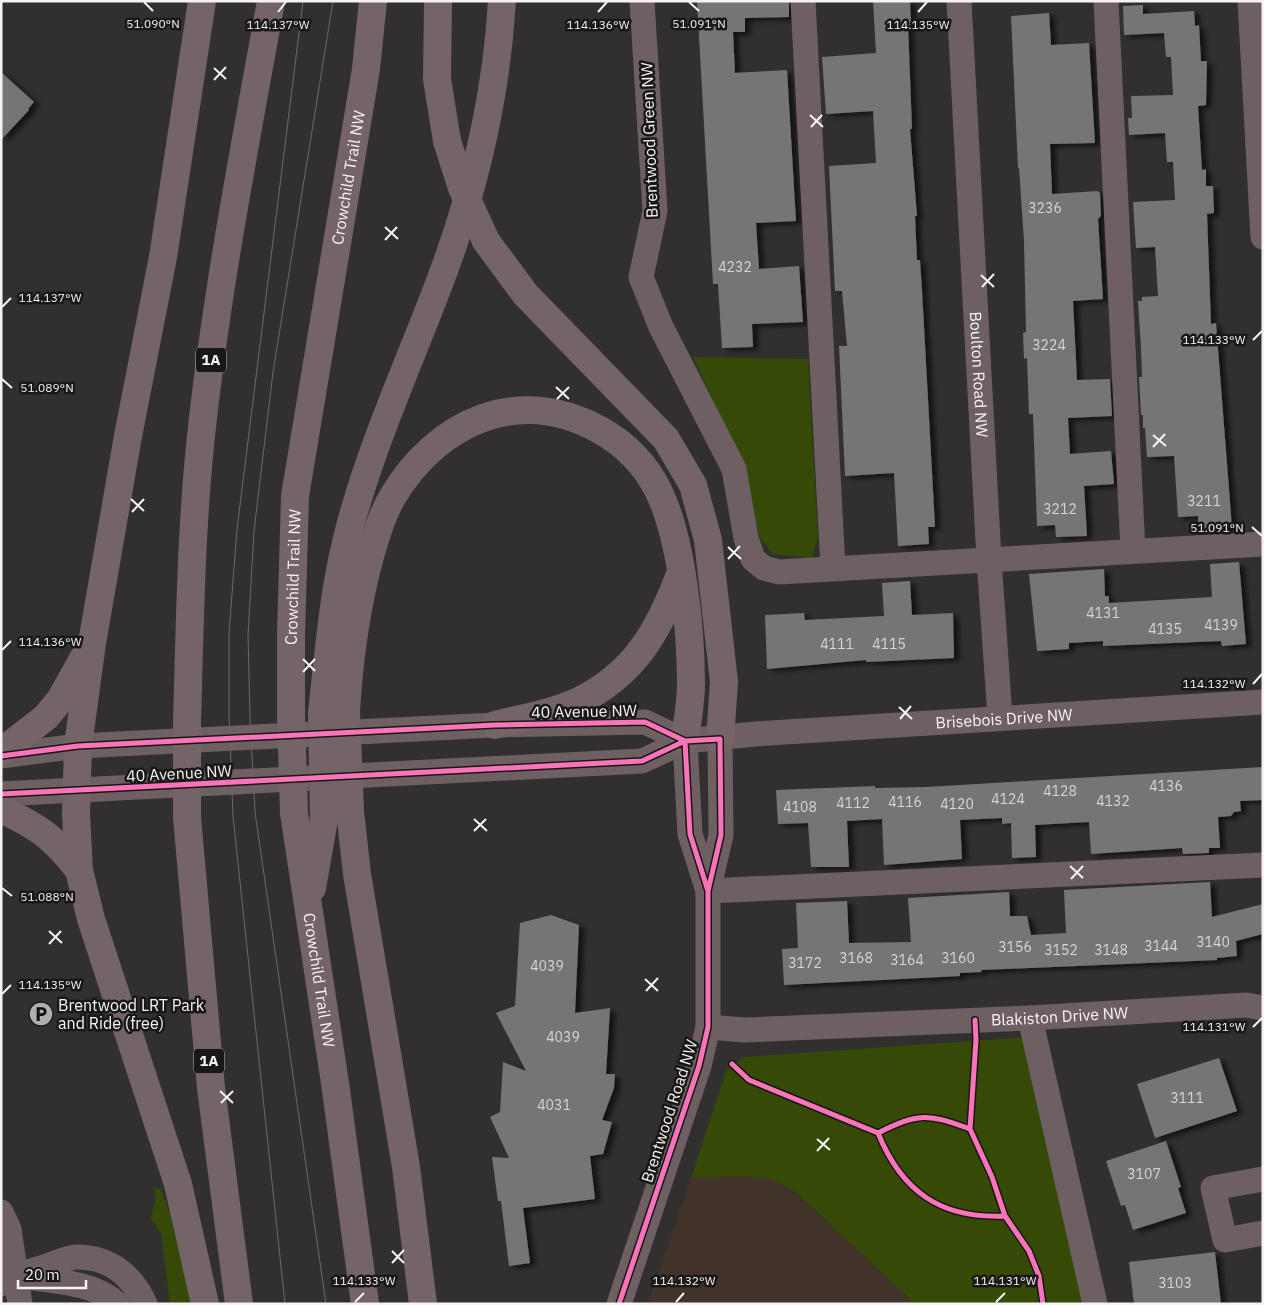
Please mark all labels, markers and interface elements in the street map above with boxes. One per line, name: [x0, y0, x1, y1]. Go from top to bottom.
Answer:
text: 51.090°N: [126, 16, 180, 31]
text: 51.091°N: [672, 16, 726, 31]
text: 114.137°W: [247, 17, 310, 32]
text: 114.136°W: [567, 17, 630, 32]
text: 114.135°W: [887, 17, 950, 32]
street label: Brentwood Green NW: [636, 62, 662, 218]
street label: Crowchild Trail NW: [327, 109, 369, 246]
house number: 3236: [1028, 199, 1062, 217]
house number: 4232: [718, 258, 752, 276]
text: 114.137°W: [19, 290, 82, 305]
street label: Boulton Road NW: [966, 311, 992, 438]
text: 114.133°W: [1183, 332, 1246, 347]
house number: 3224: [1032, 336, 1066, 354]
road number: 1A: [196, 348, 226, 372]
text: 51.089°N: [20, 380, 74, 395]
house number: 3211: [1187, 492, 1221, 510]
house number: 3212: [1043, 500, 1077, 518]
street label: Crowchild Trail NW: [281, 509, 305, 645]
text: 51.091°N: [1190, 520, 1244, 535]
house number: 4131: [1086, 604, 1120, 622]
house number: 4139: [1204, 616, 1238, 634]
house number: 4135: [1148, 620, 1182, 638]
text: 114.136°W: [19, 634, 82, 649]
house number: 4111: [820, 635, 854, 653]
house number: 4115: [872, 635, 906, 653]
text: 114.132°W: [1183, 676, 1246, 691]
street label: 40 Avenue NW: [531, 700, 637, 722]
street label: Brisebois Drive NW: [935, 704, 1073, 733]
street label: 40 Avenue NW: [126, 760, 232, 786]
house number: 4136: [1149, 777, 1183, 795]
house number: 4128: [1043, 782, 1077, 800]
house number: 4124: [991, 790, 1025, 808]
house number: 4132: [1096, 792, 1130, 810]
house number: 4116: [888, 793, 922, 811]
house number: 4112: [836, 794, 870, 812]
house number: 4120: [940, 795, 974, 813]
house number: 4108: [783, 798, 817, 816]
text: 51.088°N: [20, 889, 74, 904]
street label: Crowchild Trail NW: [299, 911, 339, 1049]
house number: 3140: [1196, 933, 1230, 951]
house number: 3144: [1144, 937, 1178, 955]
house number: 3156: [998, 938, 1032, 956]
house number: 3152: [1044, 941, 1078, 959]
house number: 3148: [1094, 941, 1128, 959]
house number: 3168: [839, 949, 873, 967]
house number: 3160: [941, 949, 975, 967]
house number: 3164: [890, 951, 924, 969]
house number: 3172: [788, 954, 822, 972]
house number: 4039: [530, 957, 564, 975]
text: 114.135°W: [19, 977, 82, 992]
place label: Brentwood LRT Park and Ride (free): [58, 995, 205, 1033]
parking icon: Brentwood LRT Park and Ride (free): [28, 1001, 54, 1027]
street label: Blakiston Drive NW: [991, 1002, 1129, 1030]
text: 114.131°W: [1183, 1019, 1246, 1034]
house number: 4039: [546, 1028, 580, 1046]
street label: Brentwood Road NW: [636, 1037, 702, 1185]
road number: 1A: [194, 1048, 224, 1074]
house number: 3111: [1170, 1089, 1204, 1107]
house number: 4031: [537, 1096, 571, 1114]
house number: 3107: [1127, 1165, 1161, 1183]
scale bar: [18, 1258, 85, 1290]
text: 20 m: [25, 1265, 60, 1284]
text: 114.133°W: [333, 1273, 396, 1288]
text: 114.132°W: [653, 1273, 716, 1288]
text: 114.131°W: [974, 1273, 1037, 1288]
house number: 3103: [1158, 1274, 1192, 1292]

